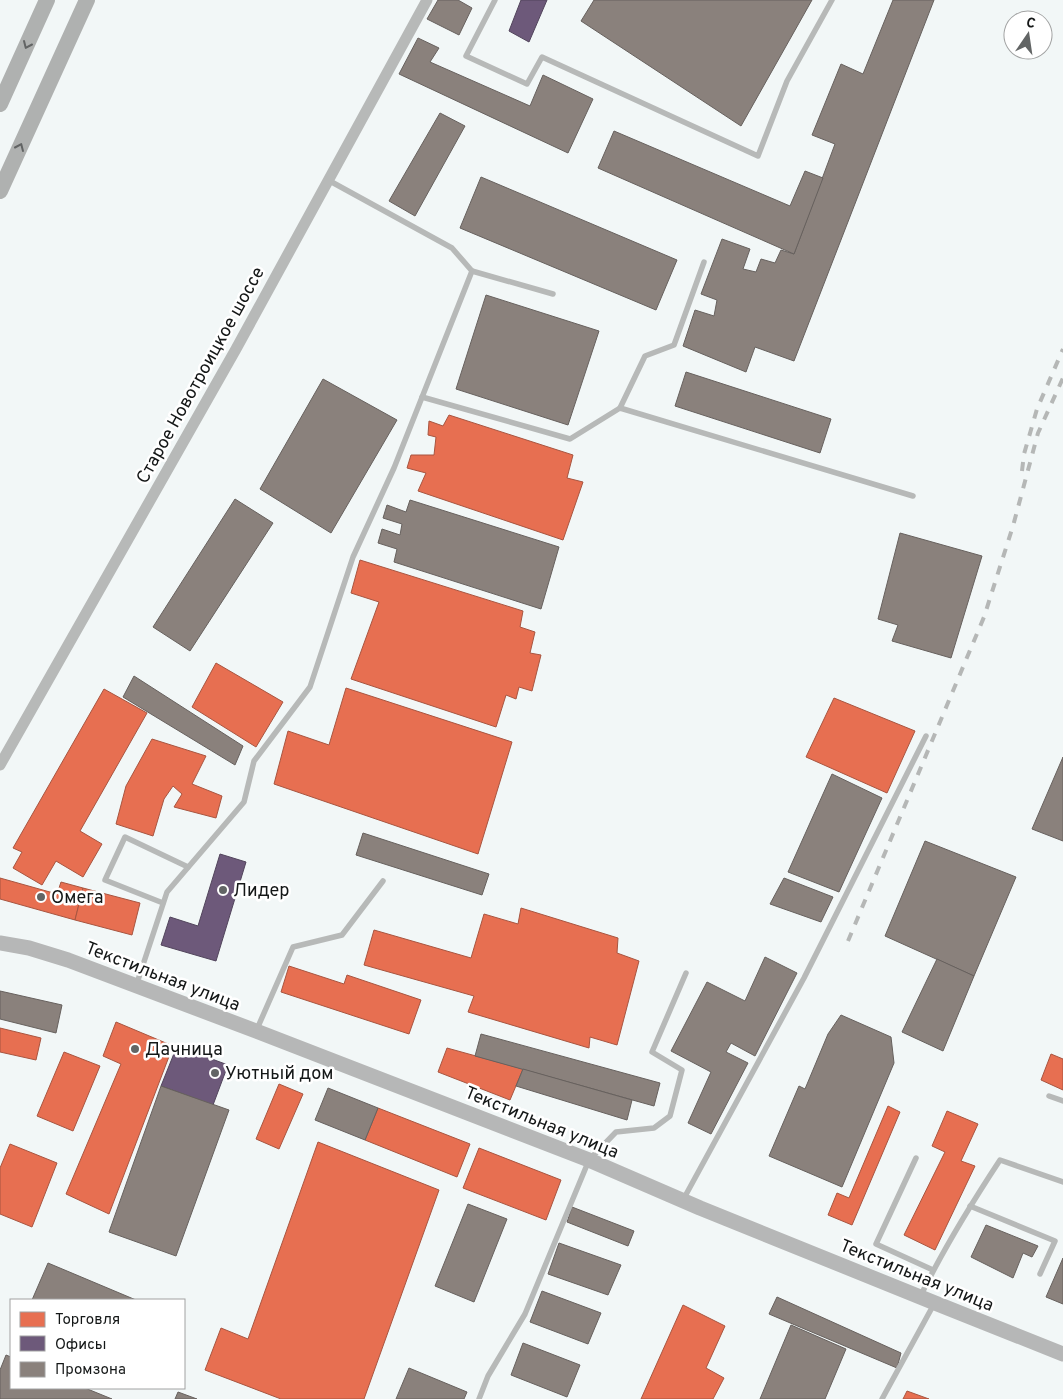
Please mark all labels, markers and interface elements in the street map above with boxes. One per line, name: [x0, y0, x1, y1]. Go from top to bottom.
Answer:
north arrow: [1003, 10, 1053, 60]
text: С: [1024, 15, 1037, 33]
one-way arrow: [23, 39, 33, 48]
one-way arrow: [14, 143, 25, 152]
street label: Старое Новотроицкое шоссе: [132, 263, 271, 488]
place label: Лидер: [233, 880, 290, 903]
marker: Лидер: [217, 884, 229, 896]
place label: Омега: [51, 887, 103, 910]
marker: Омега: [35, 891, 47, 903]
street label: Текстильная улица: [82, 937, 243, 1018]
place label: Дачница: [145, 1039, 223, 1062]
marker: Дачница: [129, 1043, 141, 1055]
place label: Уютный дом: [225, 1063, 333, 1086]
marker: Уютный дом: [209, 1067, 221, 1079]
street label: Текстильная улица: [461, 1082, 622, 1165]
street label: Текстильная улица: [836, 1235, 997, 1318]
legend: [10, 1299, 185, 1389]
text: Торговля: [55, 1311, 120, 1330]
text: Офисы: [55, 1336, 106, 1355]
text: Промзона: [55, 1361, 126, 1380]

